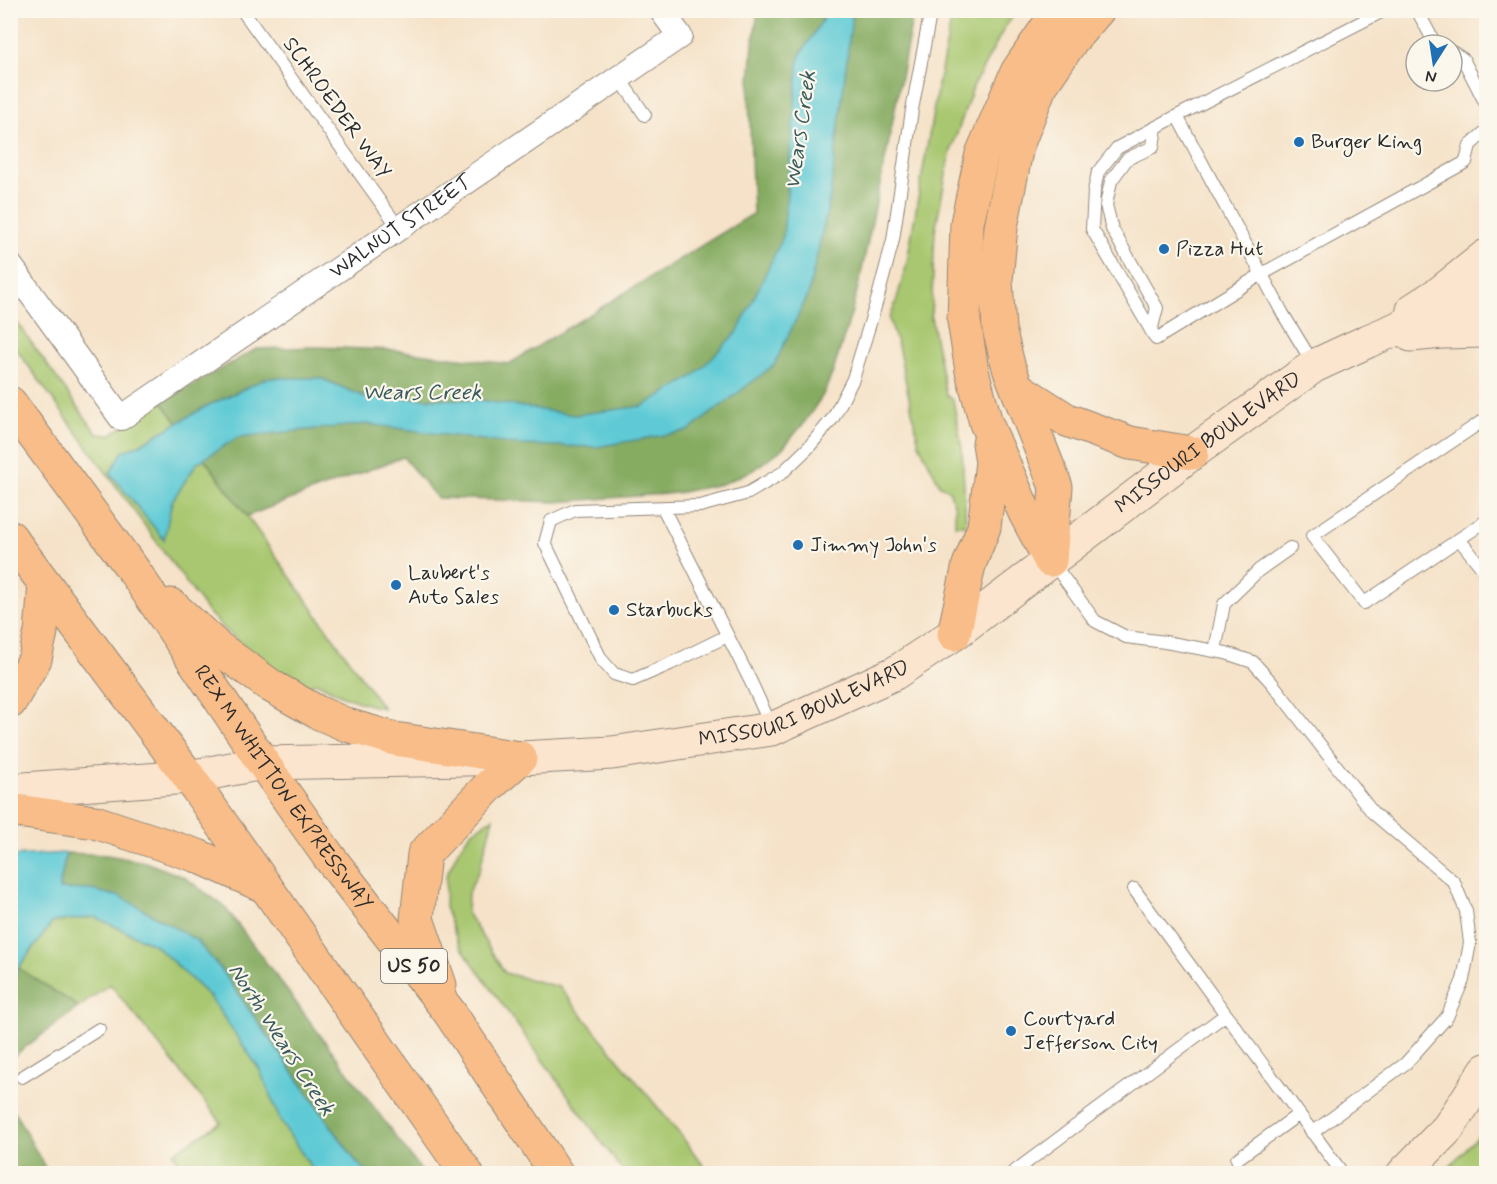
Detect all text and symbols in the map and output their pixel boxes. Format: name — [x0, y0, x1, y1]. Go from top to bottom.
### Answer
street label: SCHROEDER WAY — [276, 32, 398, 185]
north arrow — [1404, 33, 1464, 93]
text: N — [1424, 65, 1439, 88]
water label: Wears Creek — [779, 69, 823, 191]
place label: Burger King — [1311, 128, 1422, 157]
marker: Burger King — [1292, 135, 1306, 149]
street label: WALNUT STREET — [324, 168, 478, 285]
place label: Pizza Hut — [1176, 235, 1263, 263]
marker: Pizza Hut — [1157, 242, 1171, 256]
street label: MISSOURI BOULEVARD — [1110, 365, 1307, 520]
water label: Wears Creek — [362, 379, 482, 407]
place label: Jimmy John's — [810, 531, 937, 559]
marker: Jimmy John's — [791, 538, 805, 552]
place label: Laubert's Auto Sales — [408, 559, 499, 611]
marker: Laubert's Auto Sales — [389, 578, 403, 592]
place label: Starbucks — [626, 596, 713, 624]
marker: Starbucks — [607, 603, 621, 617]
street label: MISSOURI BOULEVARD — [697, 653, 916, 754]
street label: REX M WHITTON EXPRESSWAY — [187, 660, 380, 916]
road number: US 50 — [381, 949, 447, 983]
water label: North Wears Creek — [221, 958, 341, 1122]
place label: Courtyard Jefferson City — [1023, 1005, 1158, 1057]
marker: Courtyard Jefferson City — [1004, 1024, 1018, 1038]

